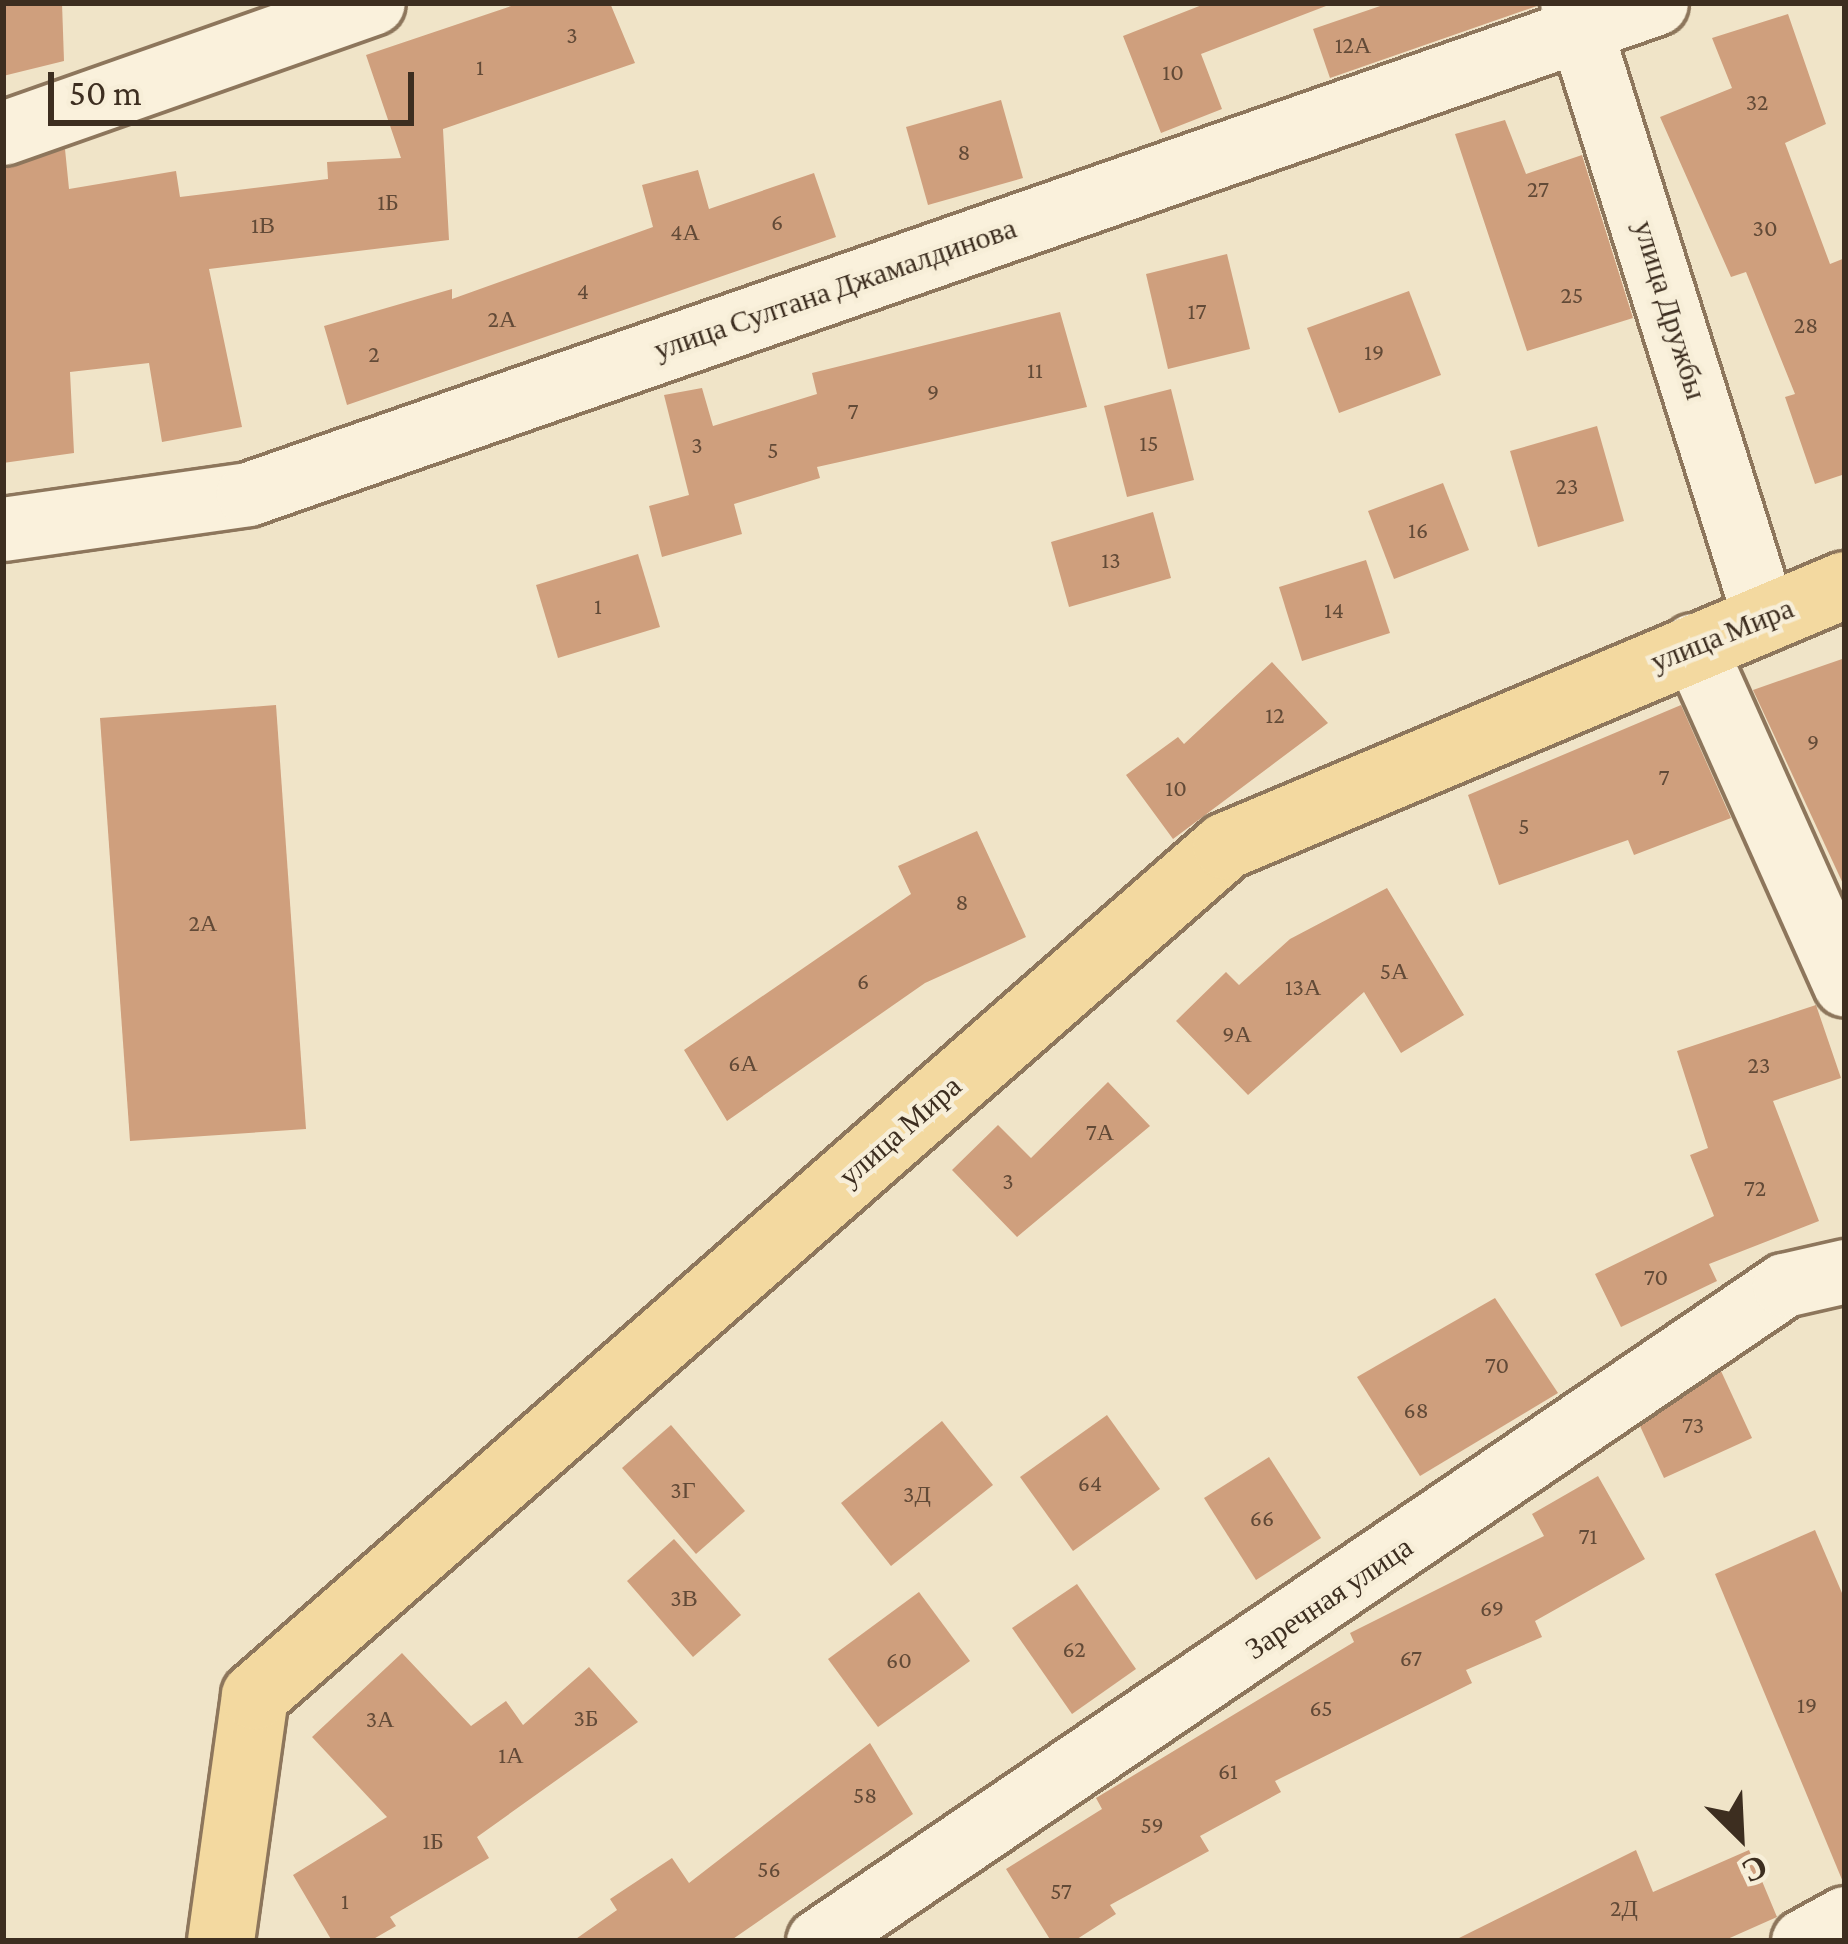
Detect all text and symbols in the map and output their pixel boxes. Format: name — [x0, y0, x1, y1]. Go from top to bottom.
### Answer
house number: 3 — [566, 21, 578, 49]
house number: 12А — [1335, 31, 1371, 59]
scale bar — [54, 48, 420, 122]
house number: 1 — [476, 53, 484, 81]
house number: 10 — [1162, 58, 1184, 86]
text: 50 m — [69, 73, 142, 113]
house number: 32 — [1746, 88, 1768, 116]
house number: 8 — [958, 138, 970, 166]
house number: 27 — [1527, 175, 1549, 203]
house number: 1Б — [377, 188, 399, 216]
house number: 6 — [771, 208, 783, 236]
street label: улица Султана Джамалдинова — [649, 210, 1021, 368]
house number: 1В — [251, 211, 275, 239]
house number: 30 — [1753, 214, 1777, 242]
street label: улица Дружбы — [1626, 216, 1714, 404]
house number: 4А — [670, 218, 700, 246]
house number: 4 — [577, 277, 589, 305]
house number: 25 — [1561, 281, 1583, 309]
house number: 17 — [1187, 297, 1207, 325]
house number: 2А — [488, 305, 516, 333]
house number: 28 — [1794, 311, 1818, 339]
house number: 19 — [1364, 338, 1384, 366]
house number: 2 — [368, 340, 380, 368]
house number: 11 — [1027, 356, 1043, 384]
house number: 9 — [927, 378, 939, 406]
house number: 7 — [847, 397, 859, 425]
house number: 15 — [1139, 429, 1159, 457]
house number: 3 — [691, 431, 703, 459]
house number: 5 — [767, 436, 779, 464]
house number: 23 — [1556, 472, 1578, 500]
house number: 16 — [1408, 516, 1428, 544]
house number: 13 — [1101, 546, 1121, 574]
street label: улица Мира — [1645, 590, 1799, 680]
house number: 1 — [594, 592, 602, 620]
house number: 14 — [1324, 596, 1344, 624]
house number: 12 — [1265, 701, 1285, 729]
house number: 9 — [1807, 728, 1819, 756]
house number: 7 — [1658, 763, 1670, 791]
house number: 10 — [1165, 774, 1187, 802]
house number: 5 — [1518, 812, 1530, 840]
house number: 8 — [956, 888, 968, 916]
house number: 2А — [189, 909, 217, 937]
house number: 5А — [1380, 957, 1408, 985]
house number: 6 — [857, 967, 869, 995]
house number: 13А — [1285, 973, 1321, 1001]
house number: 9А — [1222, 1020, 1252, 1048]
house number: 6А — [728, 1049, 758, 1077]
house number: 23 — [1748, 1051, 1770, 1079]
street label: улица Мира — [831, 1068, 969, 1194]
house number: 7А — [1086, 1118, 1114, 1146]
house number: 3 — [1002, 1167, 1014, 1195]
house number: 72 — [1744, 1174, 1766, 1202]
house number: 70 — [1644, 1263, 1668, 1291]
house number: 70 — [1485, 1351, 1509, 1379]
house number: 68 — [1403, 1396, 1429, 1424]
house number: 73 — [1682, 1411, 1704, 1439]
house number: 64 — [1078, 1469, 1102, 1497]
house number: 3Г — [670, 1476, 696, 1504]
house number: 3Д — [903, 1480, 931, 1508]
house number: 66 — [1250, 1504, 1274, 1532]
house number: 71 — [1578, 1522, 1598, 1550]
street label: Заречная улица — [1239, 1529, 1419, 1667]
house number: 3В — [670, 1584, 698, 1612]
house number: 69 — [1480, 1594, 1504, 1622]
house number: 62 — [1062, 1635, 1086, 1663]
house number: 67 — [1400, 1644, 1422, 1672]
house number: 60 — [886, 1646, 912, 1674]
house number: 19 — [1797, 1691, 1817, 1719]
house number: 65 — [1309, 1694, 1333, 1722]
house number: 3Б — [573, 1704, 599, 1732]
house number: 3А — [366, 1705, 394, 1733]
house number: 1А — [498, 1741, 524, 1769]
house number: 61 — [1218, 1757, 1238, 1785]
north arrow — [1680, 1776, 1800, 1896]
house number: 58 — [853, 1781, 877, 1809]
house number: 59 — [1140, 1811, 1164, 1839]
house number: 1Б — [422, 1827, 444, 1855]
text: С — [1736, 1848, 1773, 1891]
house number: 56 — [757, 1855, 781, 1883]
house number: 57 — [1050, 1877, 1072, 1905]
house number: 1 — [341, 1887, 349, 1915]
house number: 2Д — [1610, 1894, 1638, 1922]

